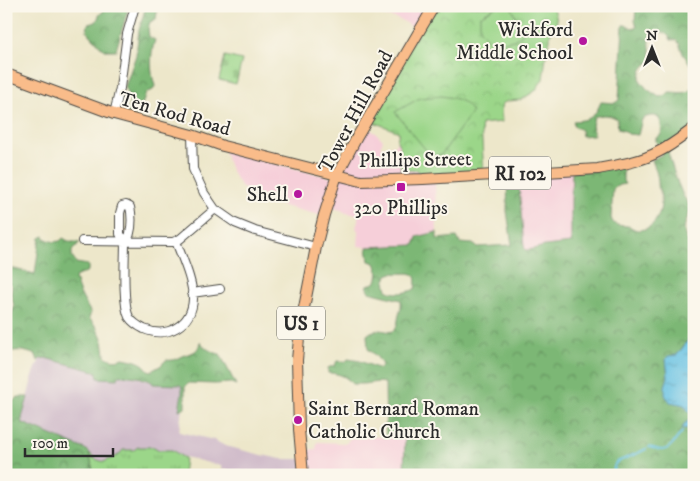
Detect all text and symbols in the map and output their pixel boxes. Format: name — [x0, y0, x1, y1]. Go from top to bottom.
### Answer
place label: Wickford Middle School — [456, 18, 573, 66]
north arrow — [628, 22, 678, 72]
text: N — [646, 27, 658, 45]
marker: Wickford Middle School — [577, 35, 589, 47]
street label: Tower Hill Road — [314, 46, 399, 177]
street label: Ten Rod Road — [116, 87, 233, 142]
street label: Phillips Street — [358, 147, 472, 174]
road number: RI 102 — [489, 156, 551, 190]
marker: 320 Phillips — [395, 181, 407, 193]
place label: Shell — [247, 183, 288, 208]
marker: Shell — [292, 188, 304, 200]
place label: 320 Phillips — [354, 196, 448, 221]
road number: US 1 — [277, 306, 325, 339]
place label: Saint Bernard Roman Catholic Church — [308, 397, 480, 445]
marker: Saint Bernard Roman Catholic Church — [292, 414, 304, 426]
scale bar — [25, 426, 112, 458]
text: 100 m — [32, 434, 68, 453]

